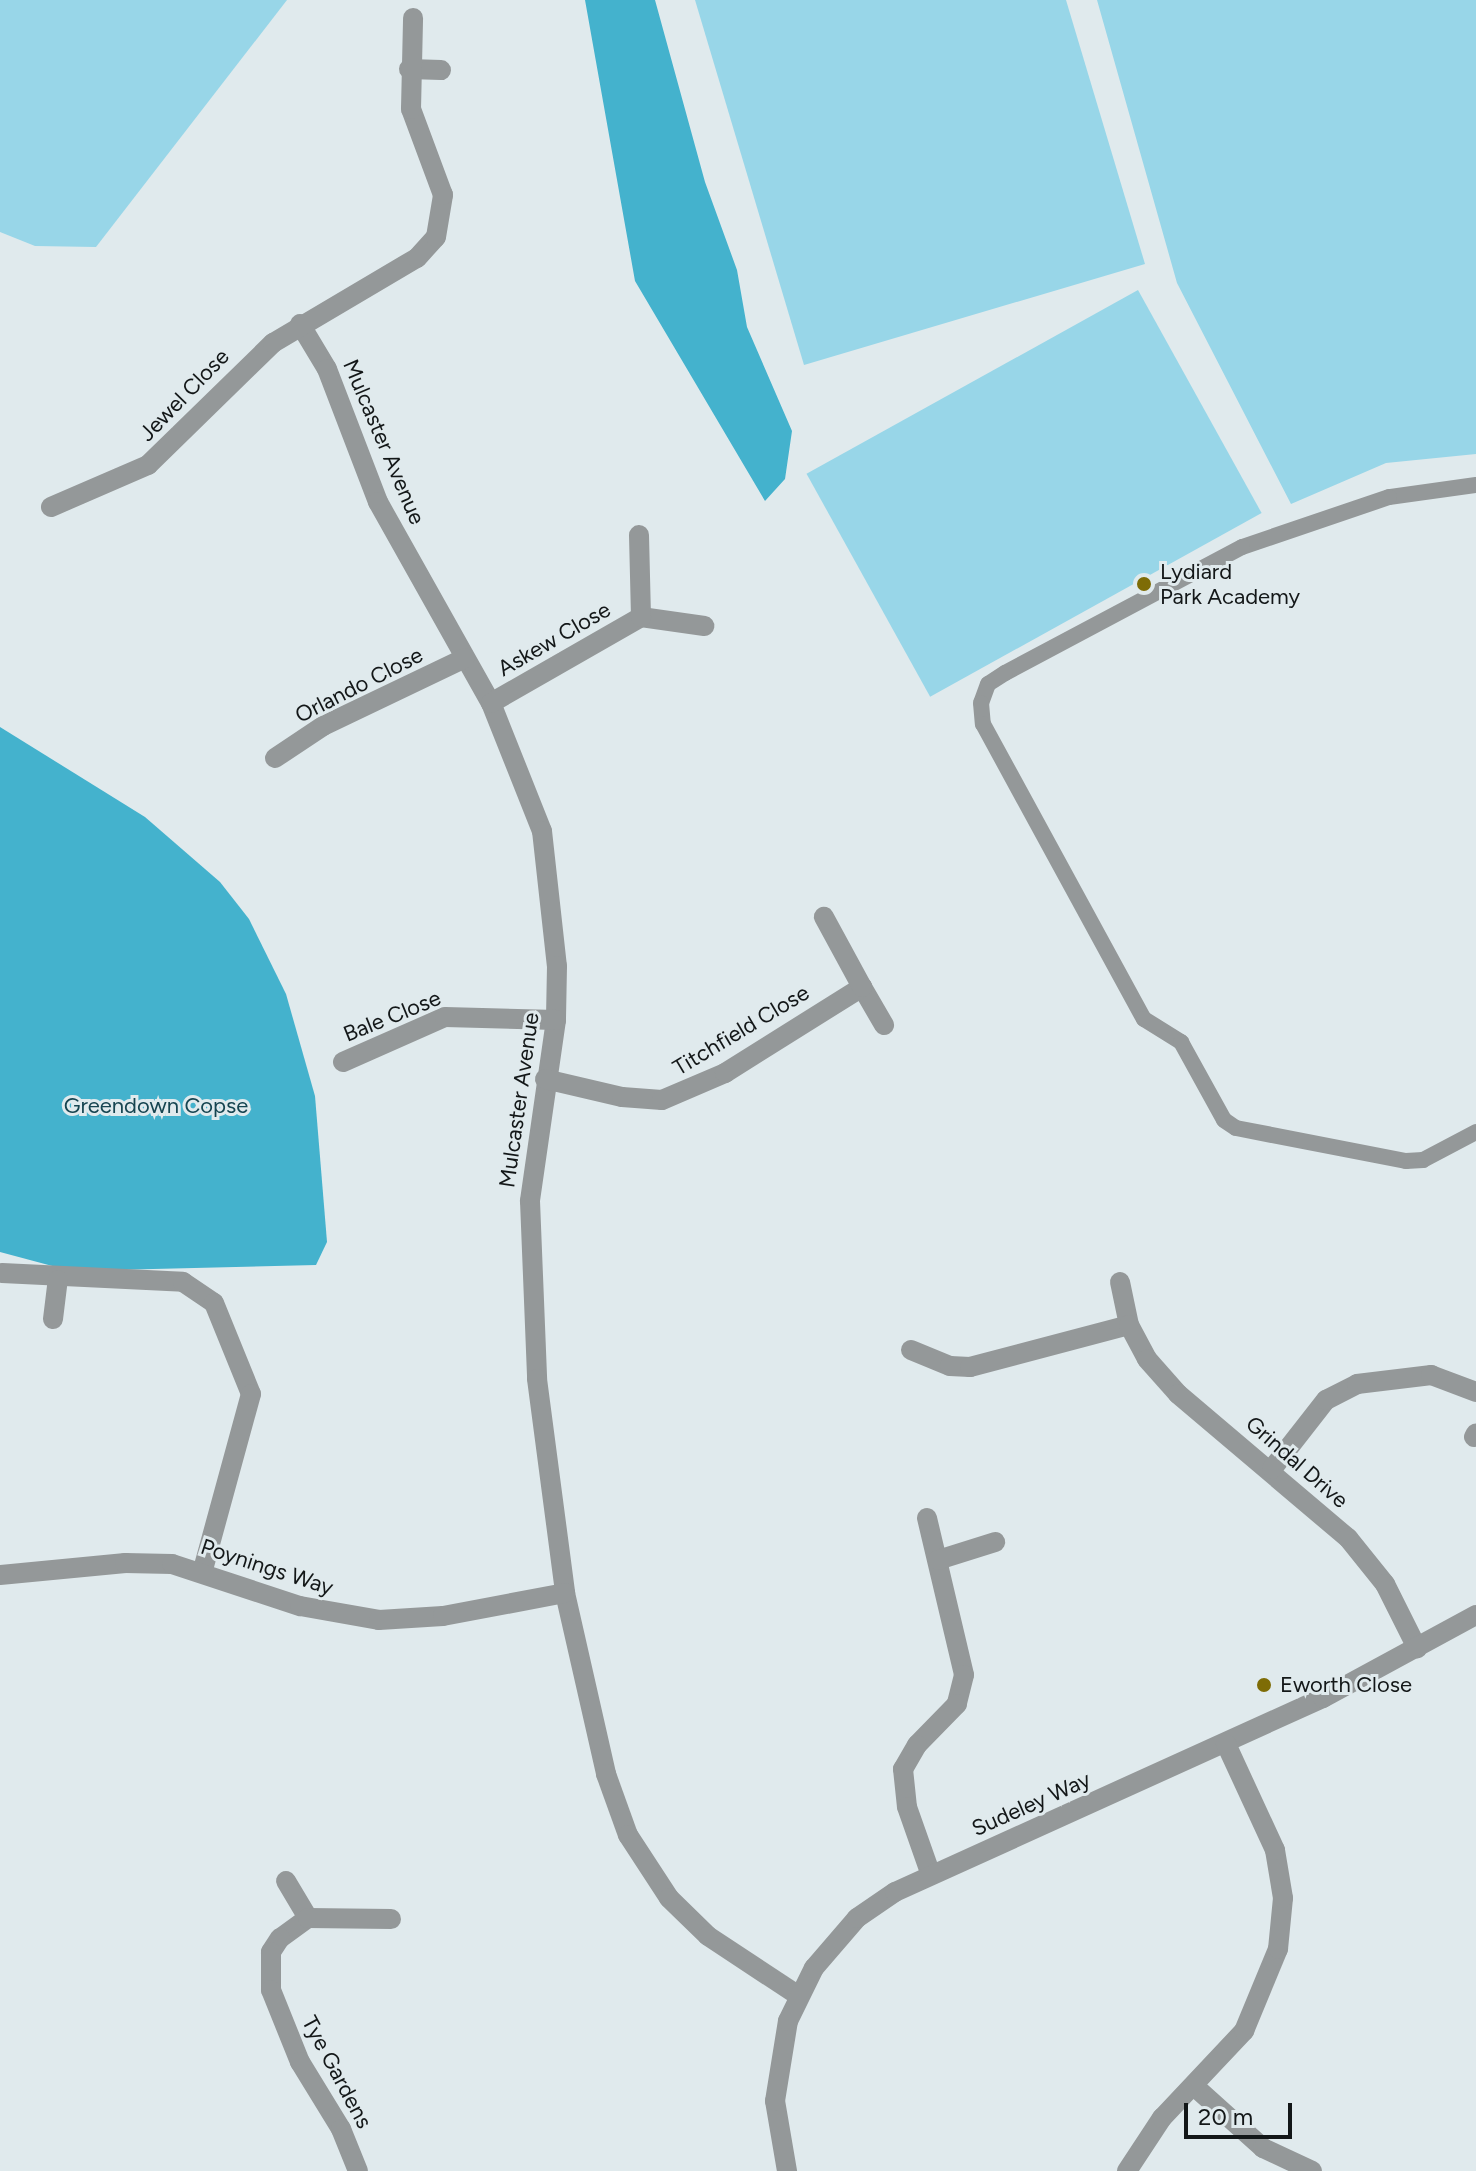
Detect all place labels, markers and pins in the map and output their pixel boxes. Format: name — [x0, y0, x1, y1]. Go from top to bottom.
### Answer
place label: Lydiard Park Academy — [1160, 558, 1300, 610]
marker: Lydiard Park Academy — [1135, 575, 1153, 593]
place label: Eworth Close — [1280, 1672, 1412, 1698]
marker: Eworth Close — [1255, 1676, 1273, 1694]

